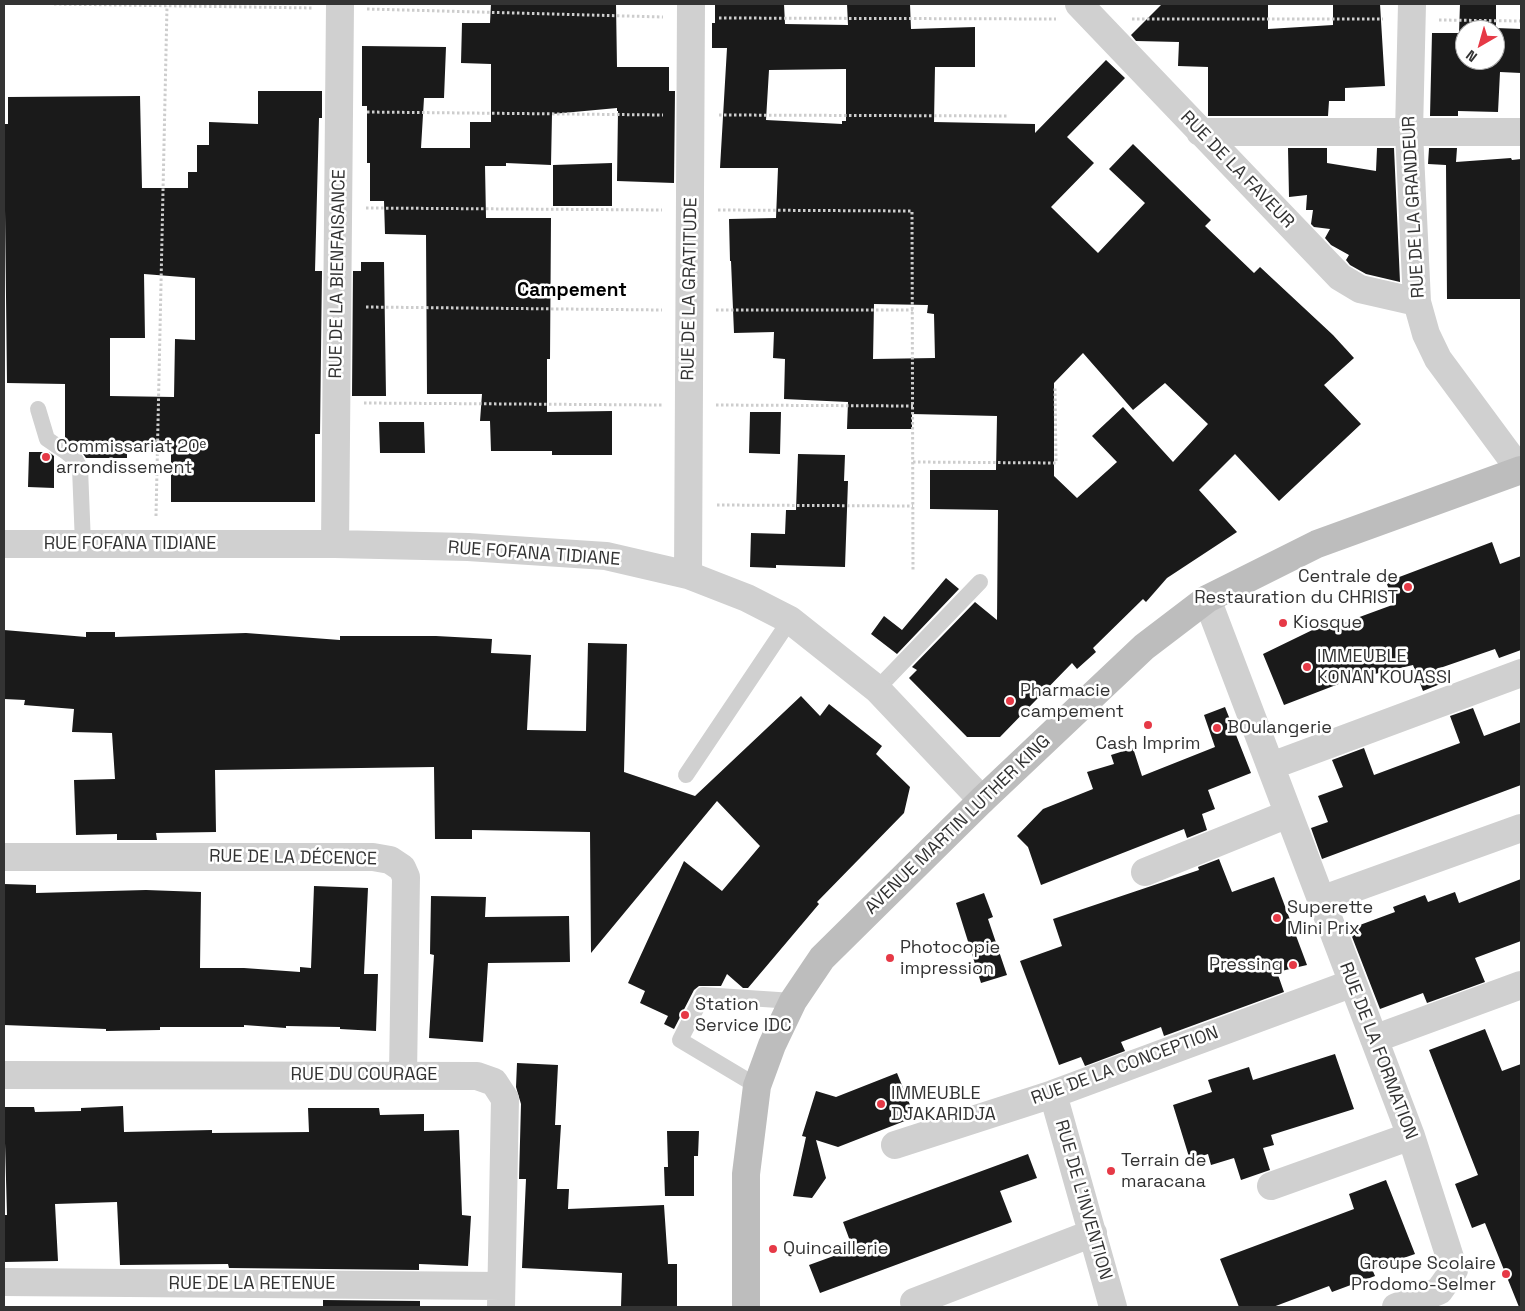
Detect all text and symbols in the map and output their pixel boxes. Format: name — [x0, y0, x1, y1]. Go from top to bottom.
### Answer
north arrow — [1455, 20, 1505, 70]
text: N — [1462, 46, 1481, 66]
street label: RUE DE LA FAVEUR — [1176, 107, 1298, 233]
street label: RUE DE LA GRANDEUR — [1398, 115, 1430, 299]
street label: RUE DE LA BIENFAISANCE — [325, 169, 351, 379]
street label: RUE DE LA GRATITUDE — [678, 197, 702, 381]
district label: Campement — [517, 280, 627, 302]
place label: Commissariat 20ᵉ arrondissement — [56, 436, 206, 478]
marker: Commissariat 20ᵉ arrondissement — [40, 451, 52, 463]
street label: RUE FOFANA TIDIANE — [44, 533, 216, 555]
street label: RUE FOFANA TIDIANE — [447, 537, 621, 571]
place label: Centrale de Restauration du CHRIST — [1194, 566, 1398, 608]
marker: Centrale de Restauration du CHRIST — [1402, 581, 1414, 593]
place label: Kiosque — [1293, 612, 1362, 634]
marker: Kiosque — [1277, 617, 1289, 629]
place label: IMMEUBLE KONAN KOUASSI — [1317, 646, 1451, 689]
marker: IMMEUBLE KONAN KOUASSI — [1301, 661, 1313, 673]
place label: Pharmacie campement — [1020, 680, 1124, 722]
marker: Pharmacie campement — [1004, 695, 1016, 707]
place label: BOulangerie — [1227, 717, 1332, 739]
marker: Cash Imprim — [1142, 719, 1154, 731]
marker: BOulangerie — [1211, 722, 1223, 734]
street label: AVENUE MARTIN LUTHER KING — [861, 731, 1055, 919]
place label: Cash Imprim — [1095, 733, 1201, 755]
street label: RUE DE LA DÉCENCE — [209, 846, 377, 870]
place label: Superette Mini Prix — [1287, 897, 1373, 940]
marker: Superette Mini Prix — [1271, 912, 1283, 924]
place label: Photocopie impression — [900, 937, 1000, 980]
marker: Photocopie impression — [884, 952, 896, 964]
place label: Pressing — [1209, 954, 1283, 976]
marker: Pressing — [1287, 959, 1299, 971]
street label: RUE DE LA FORMATION — [1334, 959, 1422, 1143]
place label: Station Service IDC — [695, 994, 792, 1036]
marker: Station Service IDC — [679, 1009, 691, 1021]
street label: RUE DE LA CONCEPTION — [1028, 1022, 1222, 1110]
street label: RUE DU COURAGE — [291, 1064, 437, 1086]
place label: IMMEUBLE DJAKARIDJA — [891, 1083, 996, 1126]
marker: IMMEUBLE DJAKARIDJA — [875, 1098, 887, 1110]
street label: RUE DE L'INVENTION — [1050, 1117, 1116, 1283]
place label: Terrain de maracana — [1121, 1150, 1206, 1192]
marker: Terrain de maracana — [1105, 1165, 1117, 1177]
place label: Quincaillerie — [783, 1238, 888, 1260]
marker: Quincaillerie — [767, 1243, 779, 1255]
place label: Groupe Scolaire Prodomo-Selmer — [1351, 1253, 1496, 1296]
marker: Groupe Scolaire Prodomo-Selmer — [1500, 1268, 1512, 1280]
street label: RUE DE LA RETENUE — [169, 1273, 335, 1295]

